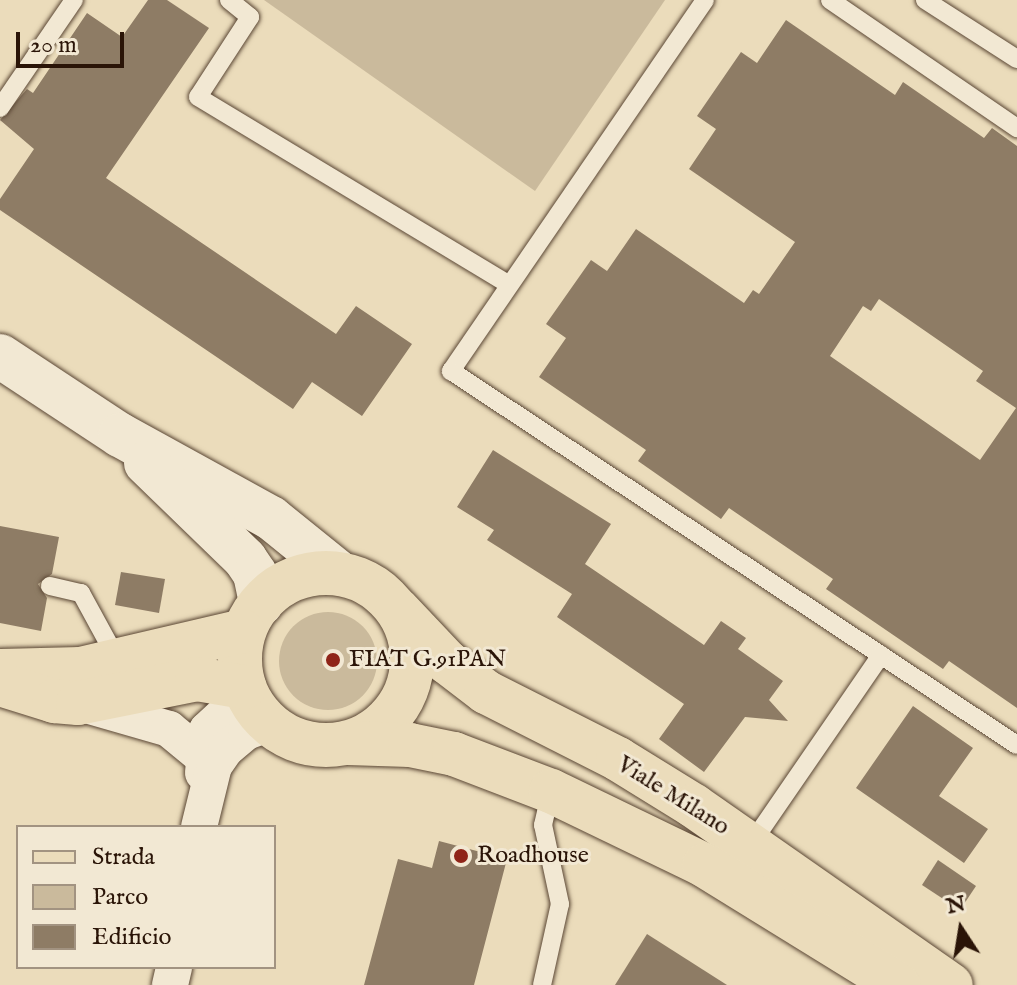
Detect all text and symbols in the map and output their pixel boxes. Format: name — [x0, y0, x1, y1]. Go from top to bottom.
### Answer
scale bar — [20, 16, 128, 66]
text: 20 m — [30, 30, 77, 61]
place label: FIAT G.91PAN — [349, 646, 506, 674]
marker: FIAT G.91PAN — [324, 651, 342, 669]
street label: Viale Milano — [612, 750, 734, 842]
legend — [16, 825, 276, 969]
text: Strada — [92, 842, 155, 873]
place label: Roadhouse — [477, 842, 589, 870]
marker: Roadhouse — [452, 847, 470, 865]
text: Parco — [92, 882, 148, 913]
north arrow — [921, 889, 1001, 969]
text: N — [944, 890, 968, 921]
text: Edificio — [92, 922, 171, 953]

